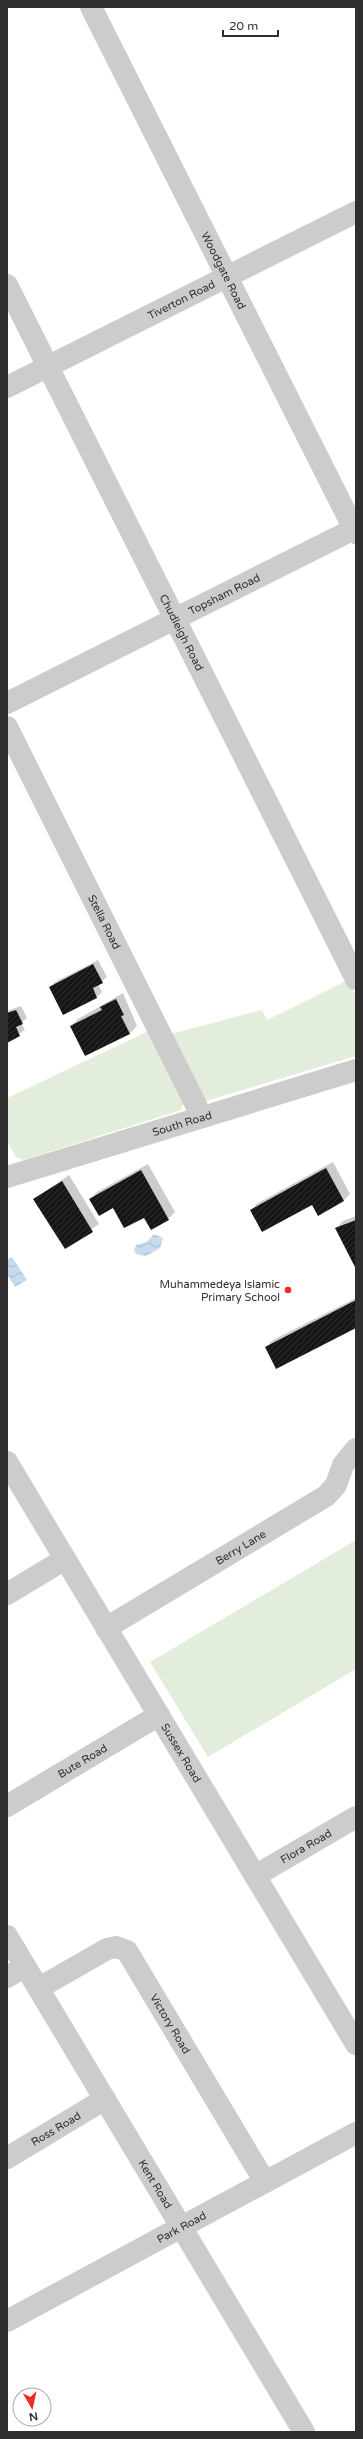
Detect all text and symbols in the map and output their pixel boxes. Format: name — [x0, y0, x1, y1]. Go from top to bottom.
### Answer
scale bar — [223, 12, 278, 38]
text: 20 m — [229, 19, 258, 33]
street label: Woodgate Road — [198, 230, 248, 312]
street label: Tiverton Road — [146, 278, 217, 322]
street label: Topsham Road — [186, 571, 262, 618]
street label: Chudleigh Road — [157, 592, 206, 673]
street label: Stella Road — [85, 893, 123, 952]
street label: South Road — [151, 1109, 214, 1139]
place label: Muhammedeya Islamic Primary School — [160, 1278, 280, 1304]
marker: Muhammedeya Islamic Primary School — [283, 1285, 293, 1295]
street label: Berry Lane — [213, 1528, 268, 1568]
street label: Sussex Road — [158, 1721, 204, 1785]
street label: Bute Road — [56, 1741, 110, 1781]
street label: Flora Road — [278, 1827, 334, 1867]
street label: Victory Road — [147, 1992, 193, 2056]
street label: Ross Road — [29, 2109, 83, 2149]
street label: Kent Road — [135, 2157, 175, 2211]
street label: Park Road — [155, 2209, 208, 2246]
north arrow — [12, 2387, 52, 2427]
text: N — [28, 2409, 39, 2423]

